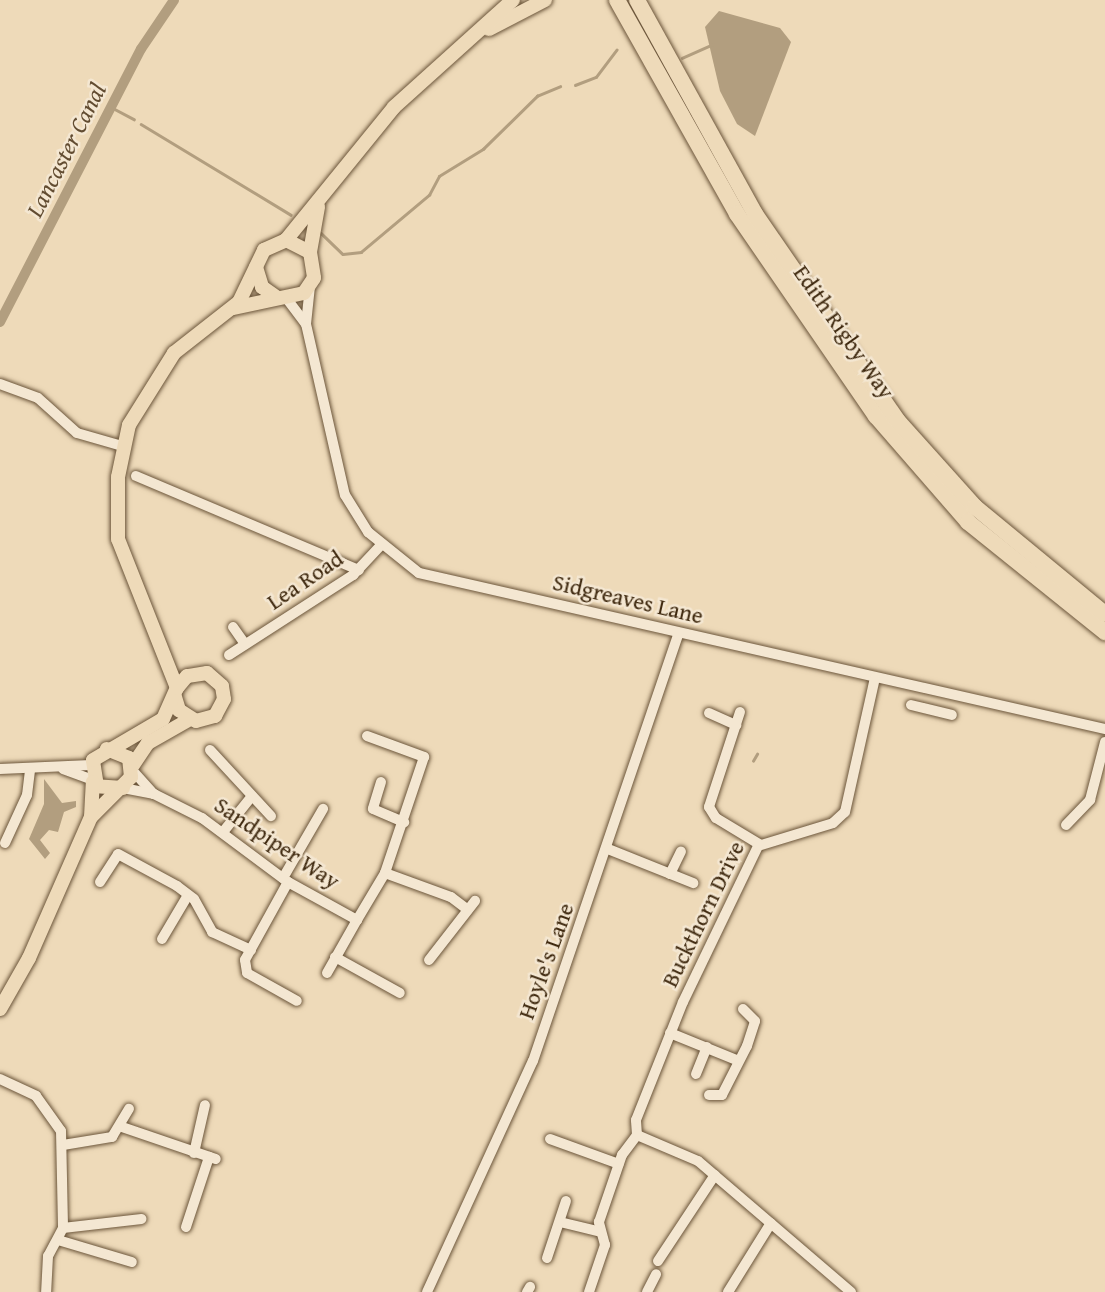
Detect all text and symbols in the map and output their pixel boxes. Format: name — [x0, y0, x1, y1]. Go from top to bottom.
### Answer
water label: Lancaster Canal — [20, 78, 112, 222]
street label: Edith Rigby Way — [788, 260, 900, 404]
street label: Lea Road — [262, 544, 348, 616]
street label: Sidgreaves Lane — [550, 568, 706, 630]
street label: Sandpiper Way — [209, 791, 345, 895]
street label: Buckthorn Drive — [656, 837, 750, 991]
street label: Hoyle's Lane — [512, 899, 580, 1023]

